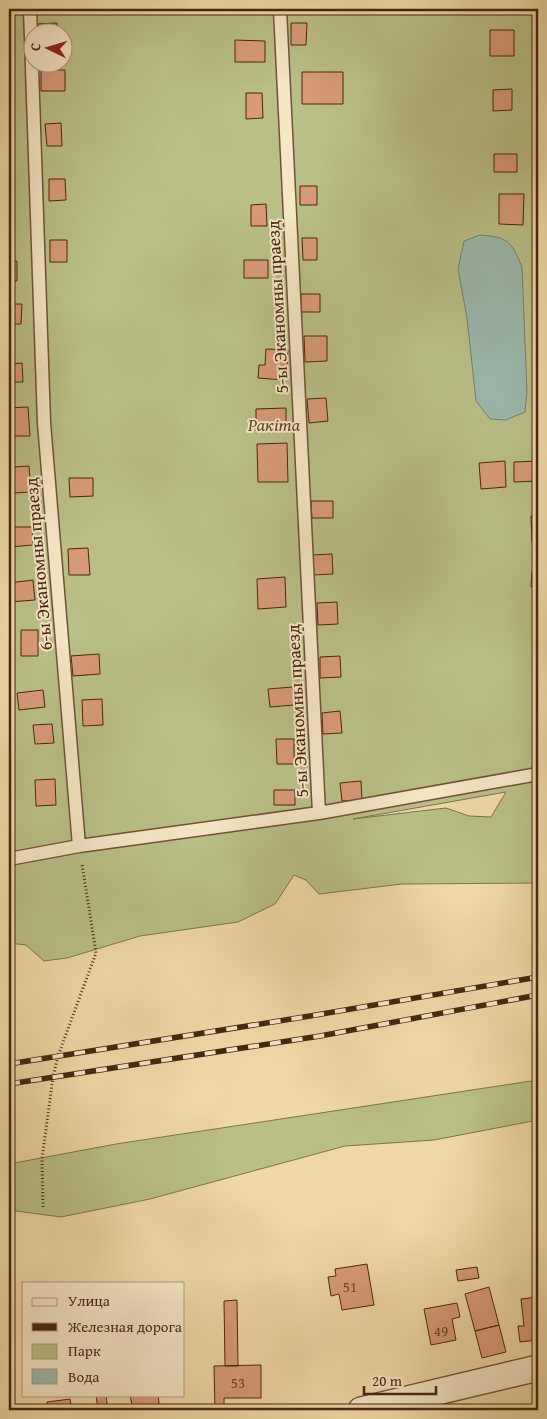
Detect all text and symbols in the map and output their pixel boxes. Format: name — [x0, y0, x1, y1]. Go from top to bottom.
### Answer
north arrow — [22, 22, 72, 72]
text: С — [25, 42, 45, 52]
street label: 5-ы Эканомны праезд — [259, 219, 295, 394]
park label: Ракіта — [247, 411, 301, 438]
street label: 6-ы Эканомны праезд — [17, 476, 59, 652]
street label: 5-ы Эканомны праезд — [279, 623, 315, 798]
house number: 51 — [343, 1276, 357, 1297]
legend — [22, 1282, 185, 1396]
text: Улица — [68, 1290, 111, 1311]
text: Железная дорога — [67, 1316, 183, 1337]
house number: 49 — [434, 1320, 448, 1341]
text: Парк — [68, 1340, 101, 1361]
scale bar — [364, 1364, 437, 1396]
text: Вода — [68, 1366, 100, 1387]
text: 20 m — [372, 1370, 403, 1391]
house number: 53 — [231, 1372, 245, 1393]

